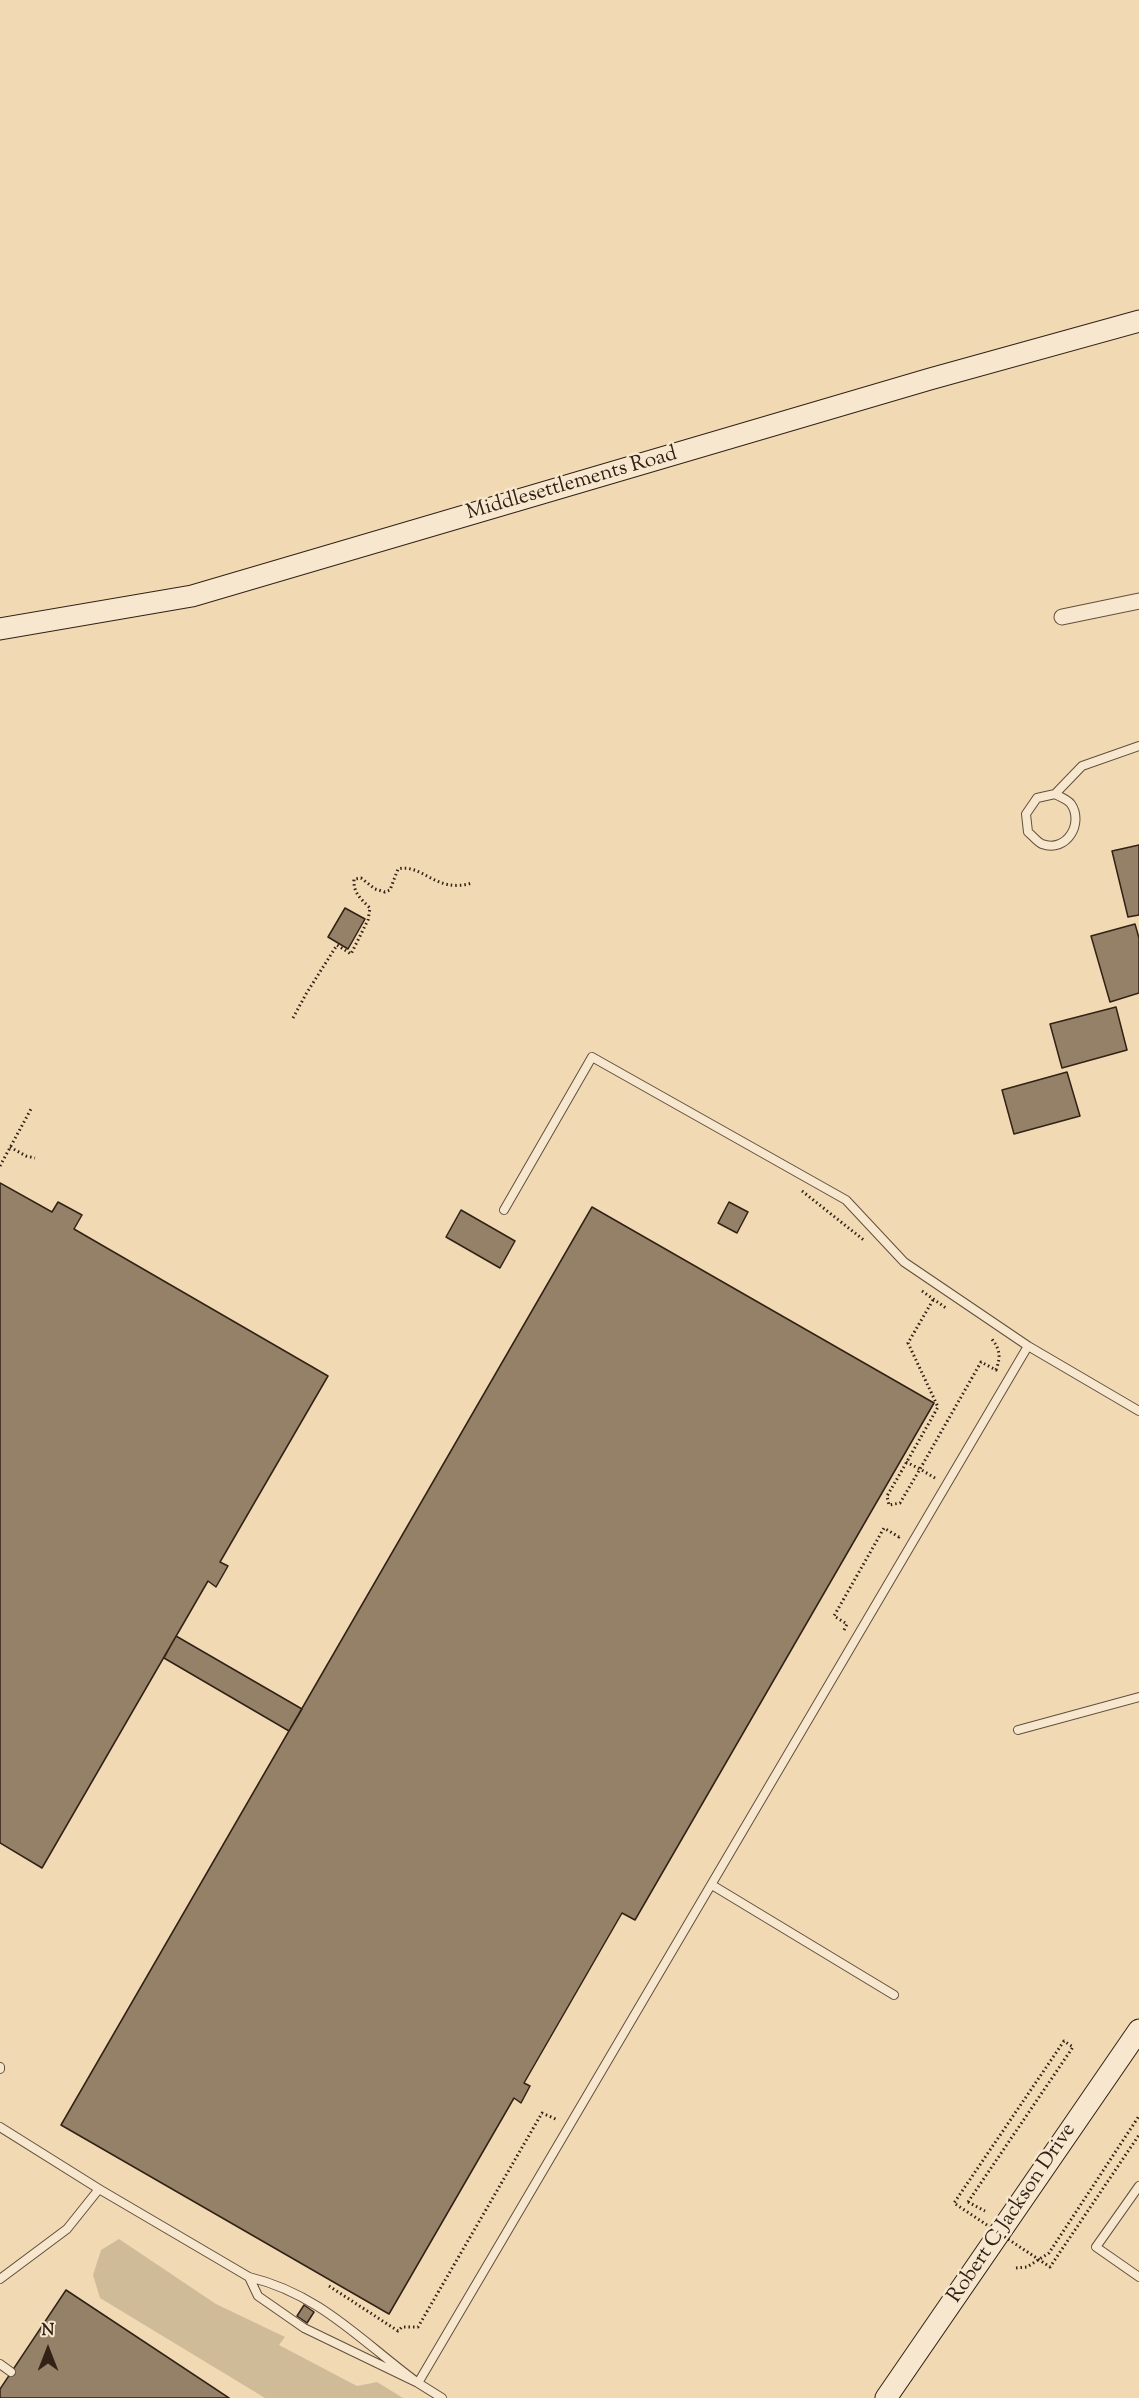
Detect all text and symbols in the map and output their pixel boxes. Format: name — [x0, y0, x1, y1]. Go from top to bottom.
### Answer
street label: Middlesettlements Road — [464, 443, 680, 527]
street label: Robert C Jackson Drive — [943, 2119, 1083, 2309]
north arrow — [18, 2320, 78, 2380]
text: N — [42, 2320, 54, 2343]

